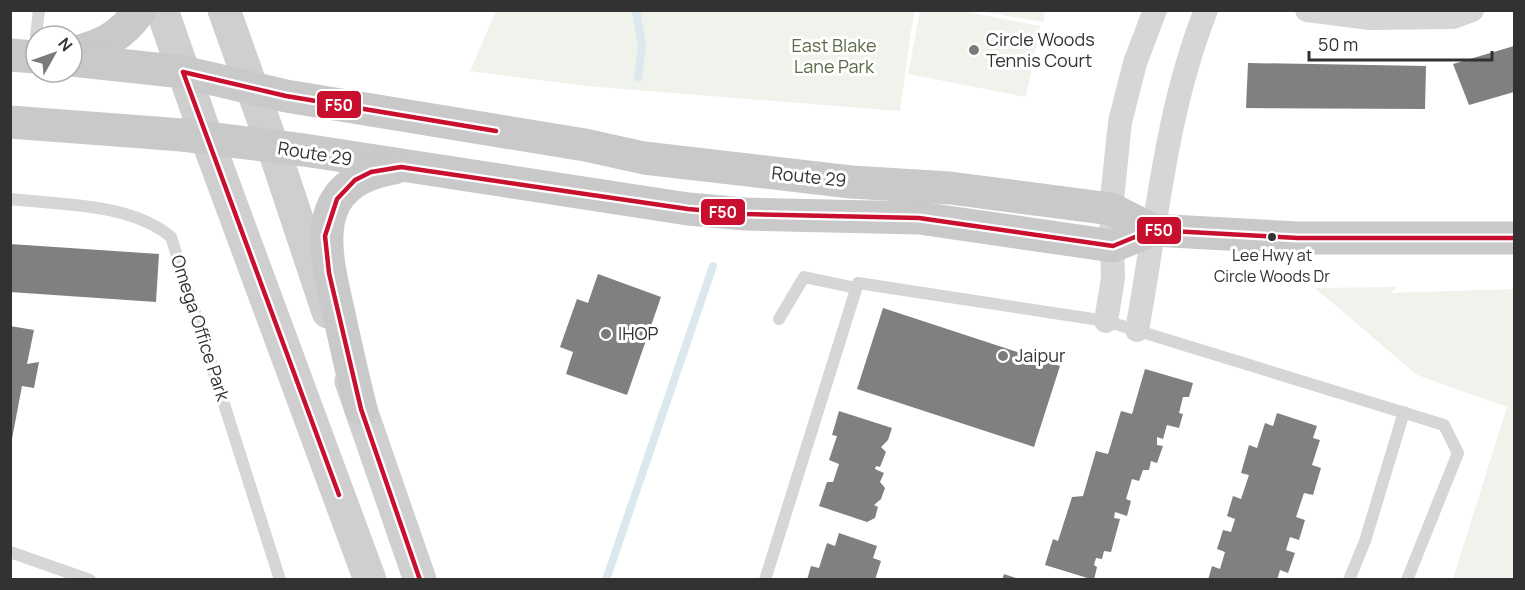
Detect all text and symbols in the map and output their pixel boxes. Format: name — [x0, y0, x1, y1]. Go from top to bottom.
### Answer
north arrow — [24, 24, 84, 84]
scale bar — [1309, 24, 1492, 62]
place label: Circle Woods Tennis Court — [986, 27, 1095, 72]
text: 50 m — [1318, 32, 1358, 56]
text: N — [53, 33, 78, 56]
park label: East Blake Lane Park — [791, 33, 877, 78]
marker: Circle Woods Tennis Court — [967, 43, 981, 57]
line badge: F50 — [316, 90, 362, 119]
text: F50 — [325, 94, 353, 116]
street label: Route 29 — [276, 135, 354, 171]
street label: Route 29 — [771, 160, 848, 192]
line badge: F50 — [700, 198, 746, 226]
text: F50 — [709, 201, 737, 223]
line badge: F50 — [1136, 216, 1182, 245]
text: F50 — [1145, 219, 1173, 241]
marker: Lee Hwy at Circle Woods Dr — [1266, 231, 1278, 243]
place label: Lee Hwy at Circle Woods Dr — [1214, 244, 1330, 287]
street label: Omega Office Park — [166, 252, 236, 405]
place label: IHOP — [618, 321, 659, 345]
marker: IHOP — [599, 327, 613, 341]
place label: Jaipur — [1015, 343, 1066, 367]
marker: Jaipur — [996, 349, 1010, 363]

